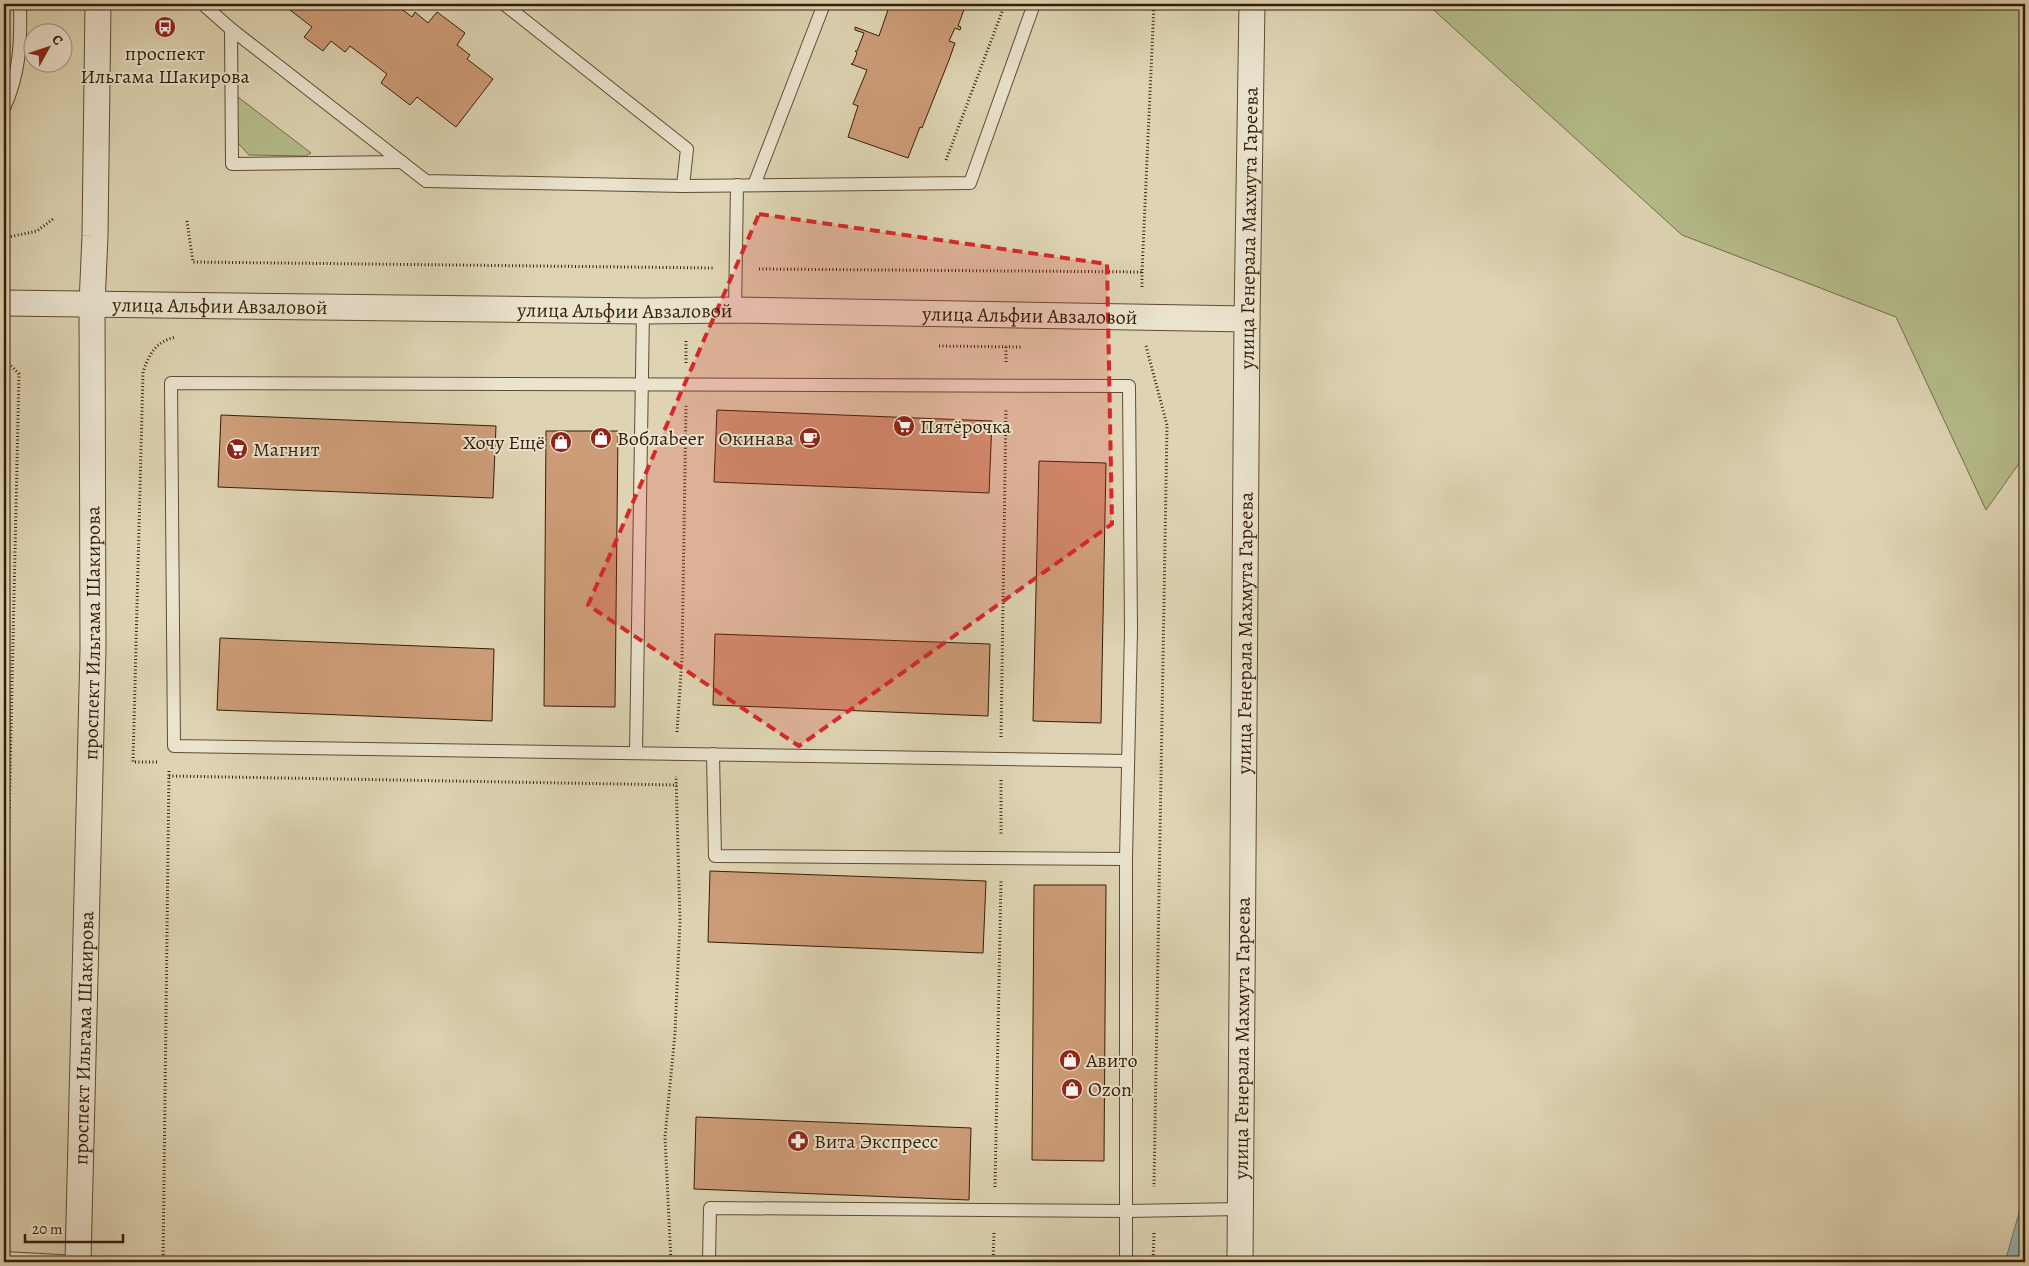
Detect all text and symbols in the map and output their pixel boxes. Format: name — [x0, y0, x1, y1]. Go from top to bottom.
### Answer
bus stop icon: проспект Ильгама Шакирова — [153, 15, 177, 39]
north arrow — [22, 22, 72, 72]
text: С — [48, 31, 68, 50]
place label: проспект Ильгама Шакирова — [80, 40, 251, 90]
street label: улица Генерала Махмута Гареева — [1233, 86, 1264, 370]
street label: улица Альфии Авзаловой — [111, 291, 328, 321]
street label: улица Альфии Авзаловой — [516, 296, 733, 325]
street label: улица Альфии Авзаловой — [921, 300, 1138, 331]
place label: Пятёрочка — [920, 413, 1012, 440]
supermarket icon: Пятёрочка — [892, 414, 916, 438]
place label: Воблаbeer — [617, 425, 705, 452]
place label: Окинава — [718, 425, 795, 452]
shop icon: Воблаbeer — [589, 426, 613, 450]
cafe icon: Окинава — [798, 426, 822, 450]
place label: Хочу Ещё — [463, 429, 545, 456]
shop icon: Хочу Ещё — [549, 430, 573, 454]
place label: Магнит — [253, 436, 320, 463]
supermarket icon: Магнит — [225, 437, 249, 461]
street label: улица Генерала Махмута Гареева — [1230, 491, 1259, 775]
street label: проспект Ильгама Шакирова — [77, 505, 107, 761]
street label: улица Генерала Махмута Гареева — [1227, 896, 1256, 1180]
street label: проспект Ильгама Шакирова — [67, 910, 100, 1165]
place label: Авито — [1085, 1047, 1138, 1074]
shop icon: Авито — [1058, 1048, 1082, 1072]
place label: Ozon — [1088, 1076, 1132, 1103]
shop icon: Ozon — [1060, 1077, 1084, 1101]
place label: Вита Экспресс — [814, 1128, 939, 1155]
pharmacy icon: Вита Экспресс — [786, 1129, 810, 1153]
scale bar — [25, 1211, 122, 1243]
text: 20 m — [32, 1219, 63, 1239]

